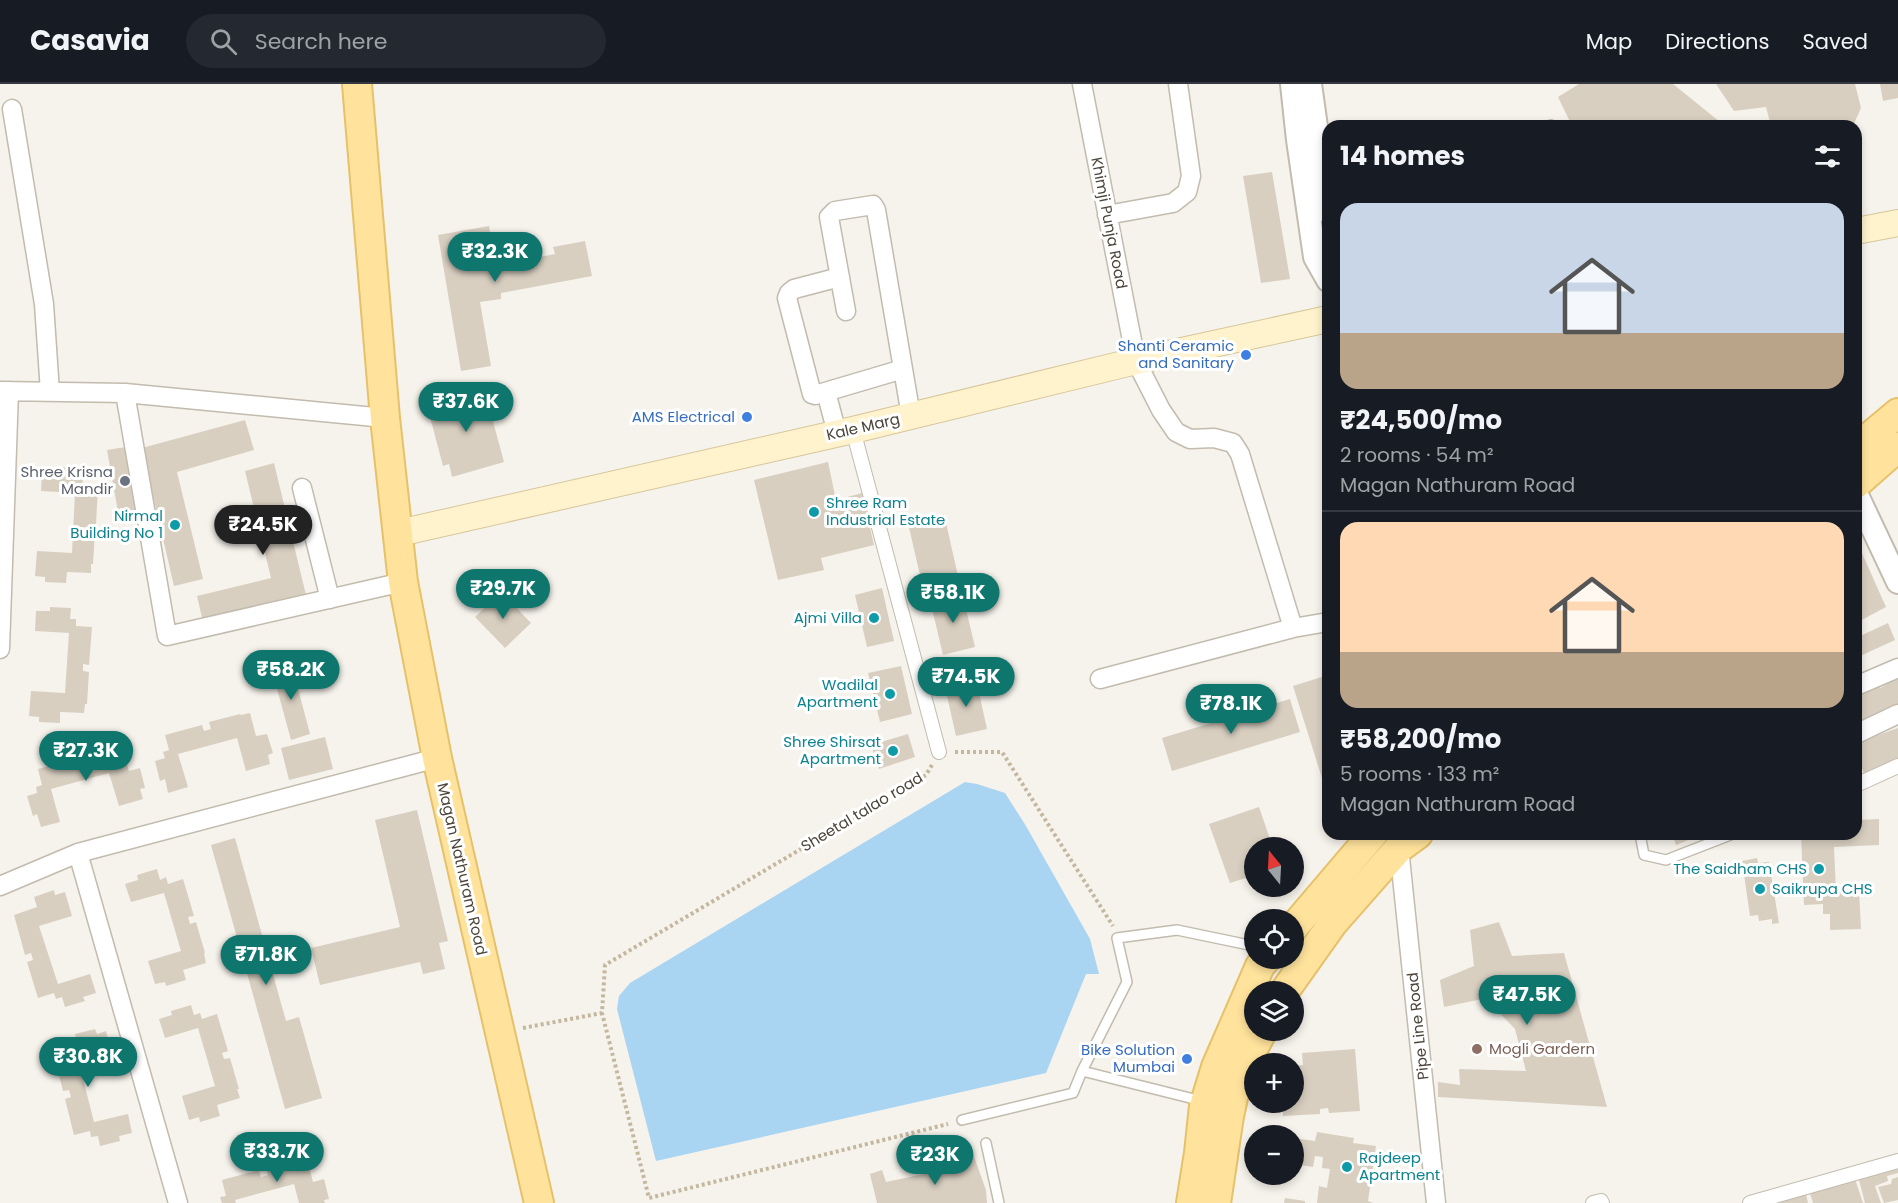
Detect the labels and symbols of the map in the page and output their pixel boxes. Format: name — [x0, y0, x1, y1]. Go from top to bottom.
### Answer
street label: Khimji Punja Road — [1086, 155, 1133, 291]
pin: ₹32.3K — [446, 232, 544, 283]
place label: Shanti Ceramic and Sanitary — [1118, 335, 1235, 373]
marker: Shanti Ceramic and Sanitary — [1239, 348, 1253, 362]
pin: ₹37.6K — [417, 382, 515, 433]
place label: AMS Electrical — [632, 406, 735, 427]
street label: Kale Marg — [824, 408, 902, 445]
marker: AMS Electrical — [740, 410, 754, 424]
place label: Shree Krisna Mandir — [21, 461, 113, 499]
marker: Shree Krisna Mandir — [118, 474, 132, 488]
place label: Shree Ram Industrial Estate — [826, 492, 945, 530]
place label: Nirmal Building No 1 — [70, 505, 163, 543]
pin: ₹24.5K — [214, 505, 312, 556]
marker: Shree Ram Industrial Estate — [807, 505, 821, 519]
marker: Nirmal Building No 1 — [168, 518, 182, 532]
pin: ₹29.7K — [454, 569, 552, 620]
pin: ₹58.1K — [904, 573, 1002, 624]
place label: Ajmi Villa — [794, 607, 862, 628]
marker: Ajmi Villa — [867, 611, 881, 625]
pin: ₹58.2K — [242, 650, 340, 701]
pin: ₹74.5K — [917, 657, 1015, 708]
place label: Wadilal Apartment — [797, 674, 878, 712]
pin: ₹78.1K — [1182, 684, 1280, 735]
marker: Wadilal Apartment — [883, 687, 897, 701]
pin: ₹27.3K — [37, 731, 135, 782]
place label: Shree Shirsat Apartment — [783, 731, 881, 769]
marker: Shree Shirsat Apartment — [886, 744, 900, 758]
street label: Sheetal talao road — [797, 767, 927, 856]
street label: Magan Nathuram Road — [432, 781, 493, 957]
north arrow — [1244, 837, 1304, 897]
place label: The Saidham CHS — [1673, 858, 1807, 879]
marker: The Saidham CHS — [1812, 862, 1826, 876]
place label: Saikrupa CHS — [1772, 878, 1873, 899]
marker: Saikrupa CHS — [1753, 882, 1767, 896]
pin: ₹71.8K — [217, 935, 315, 986]
street label: Pipe Line Road — [1401, 971, 1434, 1081]
pin: ₹47.5K — [1478, 975, 1576, 1026]
pin: ₹30.8K — [39, 1037, 137, 1088]
place label: Mogli Gardern — [1489, 1038, 1595, 1059]
place label: Bike Solution Mumbai — [1081, 1039, 1175, 1077]
marker: Mogli Gardern — [1470, 1042, 1484, 1056]
marker: Bike Solution Mumbai — [1180, 1052, 1194, 1066]
pin: ₹33.7K — [228, 1132, 326, 1183]
pin: ₹23K — [899, 1135, 971, 1186]
place label: Rajdeep Apartment — [1359, 1147, 1440, 1185]
marker: Rajdeep Apartment — [1340, 1160, 1354, 1174]

